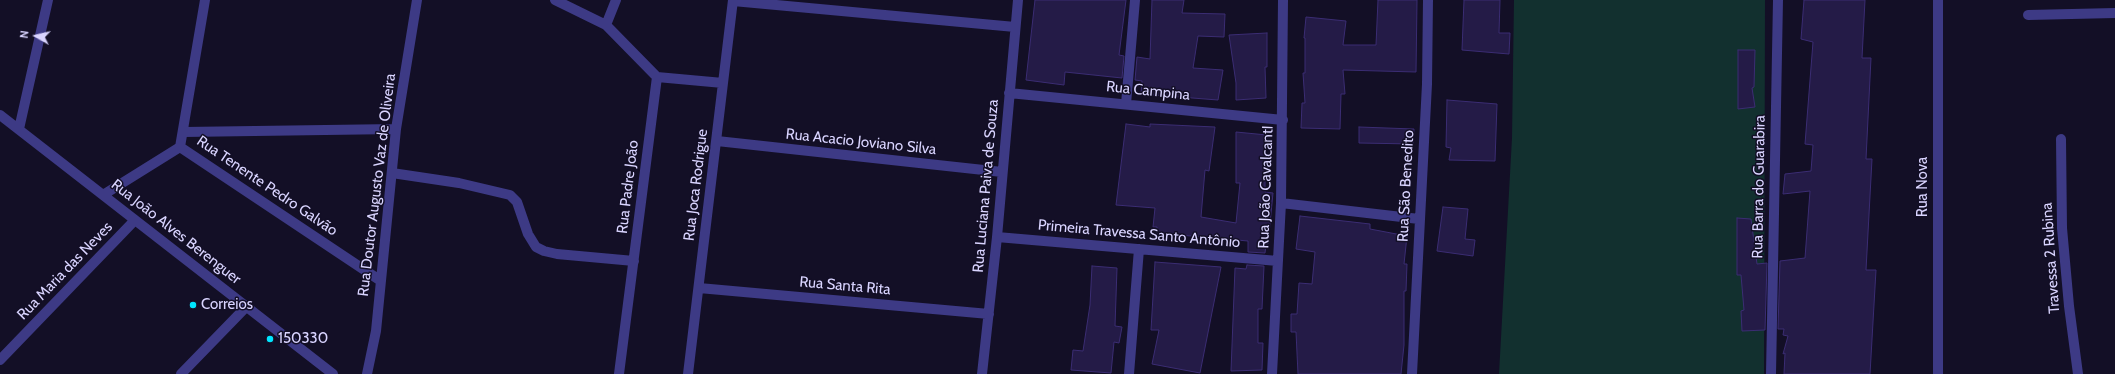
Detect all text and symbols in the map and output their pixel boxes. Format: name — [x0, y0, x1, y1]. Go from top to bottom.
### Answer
north arrow — [16, 16, 56, 56]
text: N — [17, 30, 32, 39]
street label: Rua Doutor Augusto Vaz de Oliveira — [354, 73, 400, 297]
street label: Rua Campina — [1105, 78, 1191, 104]
street label: Rua Luciana Paiva de Souza — [969, 99, 1003, 273]
street label: Rua Barra do Guarabira — [1749, 115, 1769, 259]
street label: Rua Acacio Joviano Silva — [785, 125, 937, 159]
street label: Rua João CavalcantI — [1255, 125, 1277, 249]
street label: Rua Joca Rodrigue — [680, 128, 712, 242]
street label: Rua São Benedito — [1394, 129, 1418, 243]
street label: Rua Tenente Pedro Galvão — [193, 132, 341, 240]
street label: Rua Padre João — [613, 139, 643, 235]
street label: Rua Nova — [1914, 157, 1932, 217]
street label: Rua João Alves Berenguer — [107, 176, 245, 288]
street label: Travessa 2 Rubina — [2038, 202, 2064, 314]
street label: Primeira Travessa Santo Antônio — [1037, 216, 1241, 252]
street label: Rua Maria das Neves — [14, 218, 116, 324]
street label: Rua Santa Rita — [799, 273, 891, 299]
place label: Correios — [201, 296, 253, 314]
marker: Correios — [188, 300, 198, 310]
place label: 150330 — [278, 330, 328, 348]
marker: 150330 — [265, 334, 275, 344]

